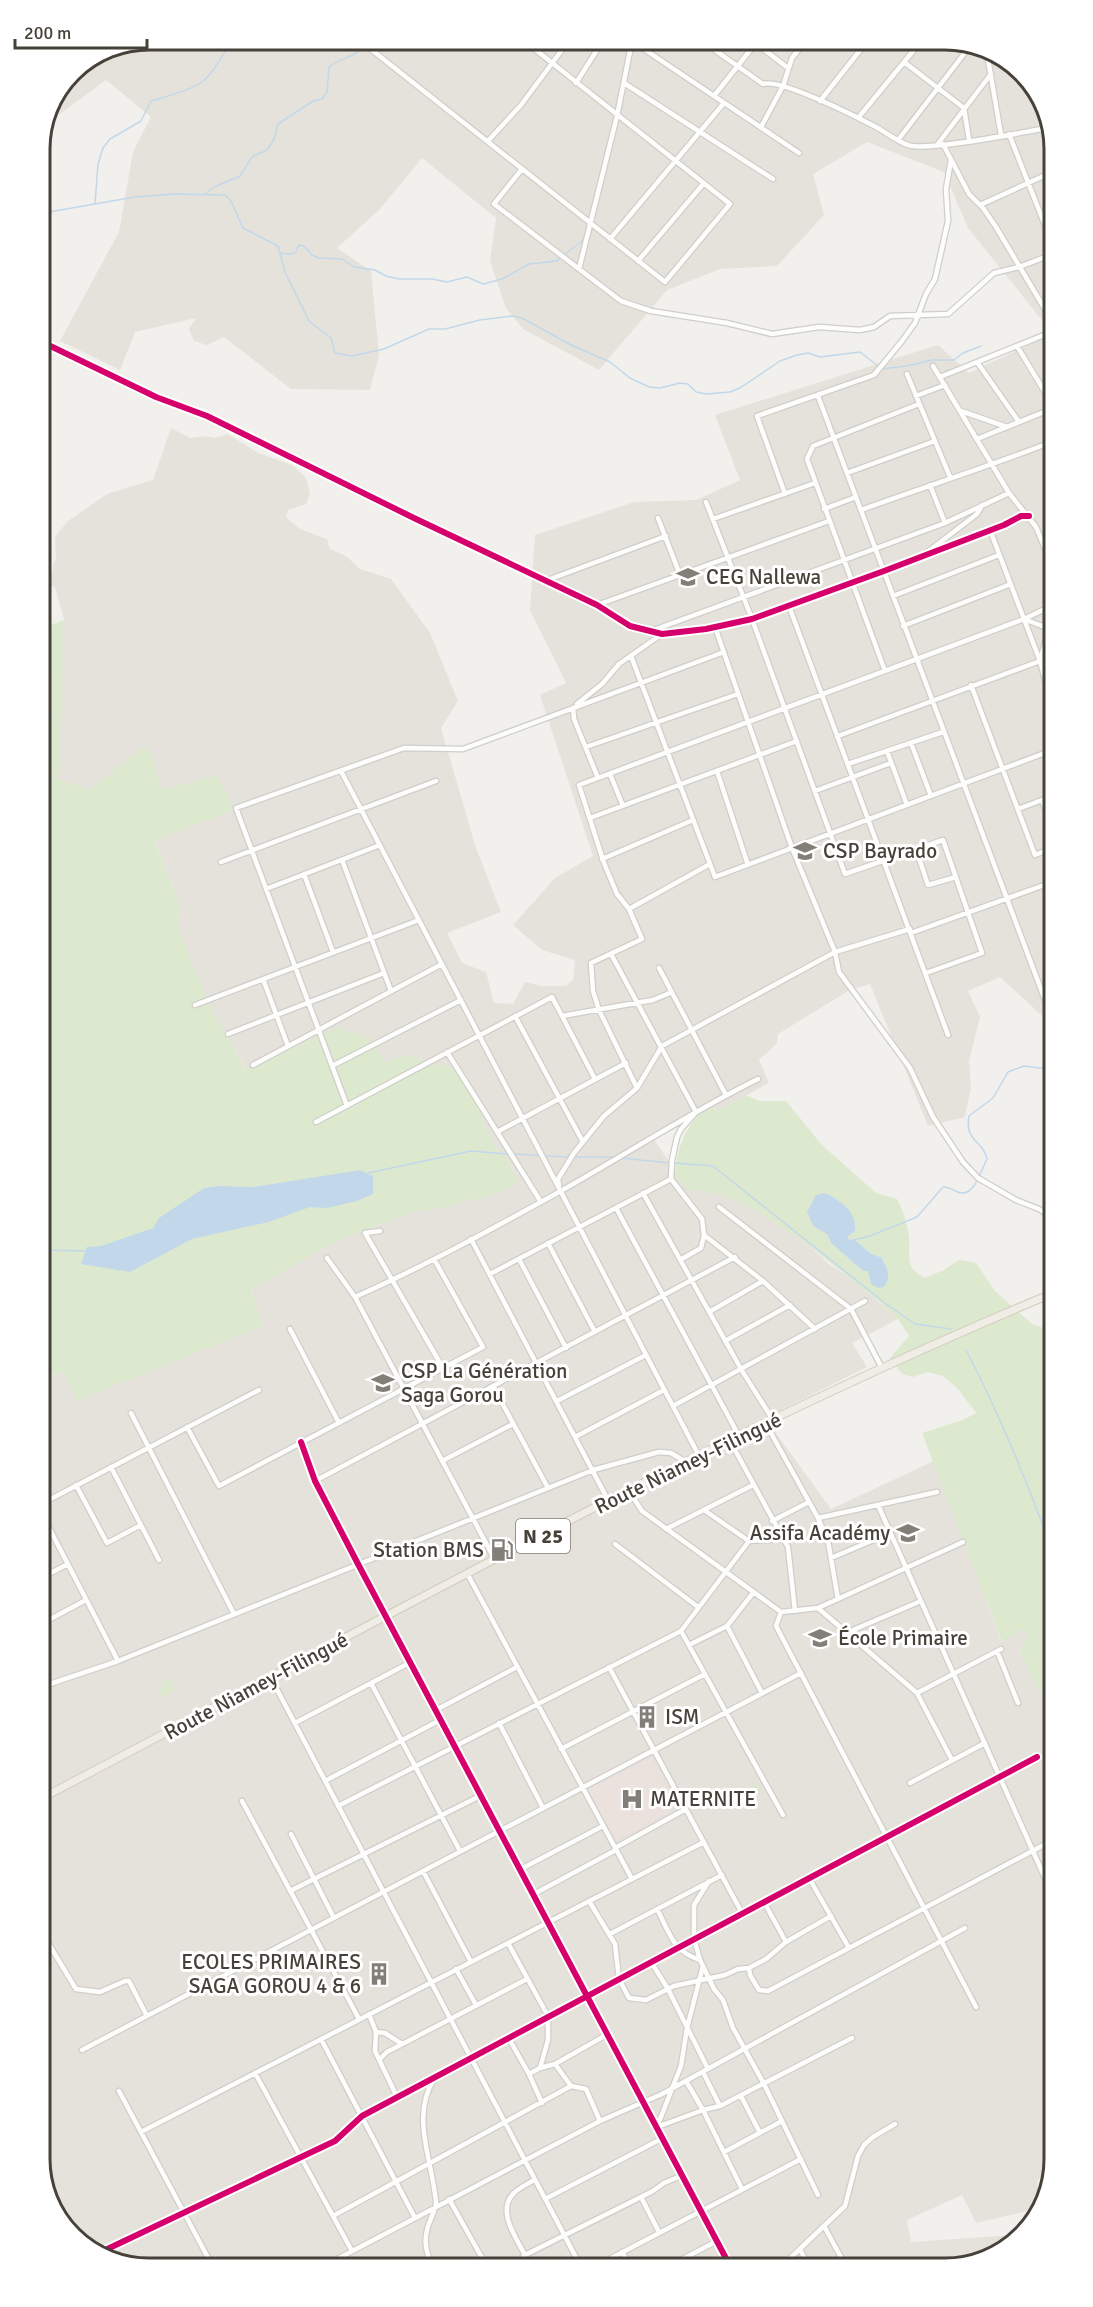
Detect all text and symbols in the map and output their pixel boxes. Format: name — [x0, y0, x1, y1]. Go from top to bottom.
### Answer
scale bar — [15, 12, 147, 50]
text: 200 m — [24, 22, 71, 44]
school or university icon: CEG Nallewa — [675, 564, 701, 590]
place label: CEG Nallewa — [706, 564, 821, 590]
school or university icon: CSP Bayrado — [792, 838, 818, 864]
place label: CSP Bayrado — [823, 838, 937, 864]
place label: CSP La Génération Saga Gorou — [401, 1358, 568, 1408]
school or university icon: CSP La Génération Saga Gorou — [370, 1370, 396, 1396]
street label: Route Niamey-Filingué — [590, 1406, 786, 1520]
road number: N 25 — [516, 1519, 570, 1553]
place label: Assifa Académy — [750, 1520, 890, 1546]
school or university icon: Assifa Académy — [895, 1520, 921, 1546]
place label: Station BMS — [373, 1537, 484, 1563]
fuel station icon: Station BMS — [489, 1537, 515, 1563]
school or university icon: École Primaire — [807, 1625, 833, 1651]
place label: École Primaire — [838, 1625, 968, 1651]
street label: Route Niamey-Filingué — [160, 1626, 352, 1746]
building icon: ISM — [634, 1704, 660, 1730]
place label: ISM — [665, 1704, 700, 1730]
hospital icon: MATERNITE — [619, 1786, 645, 1812]
place label: MATERNITE — [650, 1786, 756, 1812]
place label: ECOLES PRIMAIRES SAGA GOROU 4 & 6 — [181, 1949, 361, 1999]
building icon: ECOLES PRIMAIRES SAGA GOROU 4 & 6 — [366, 1961, 392, 1987]

